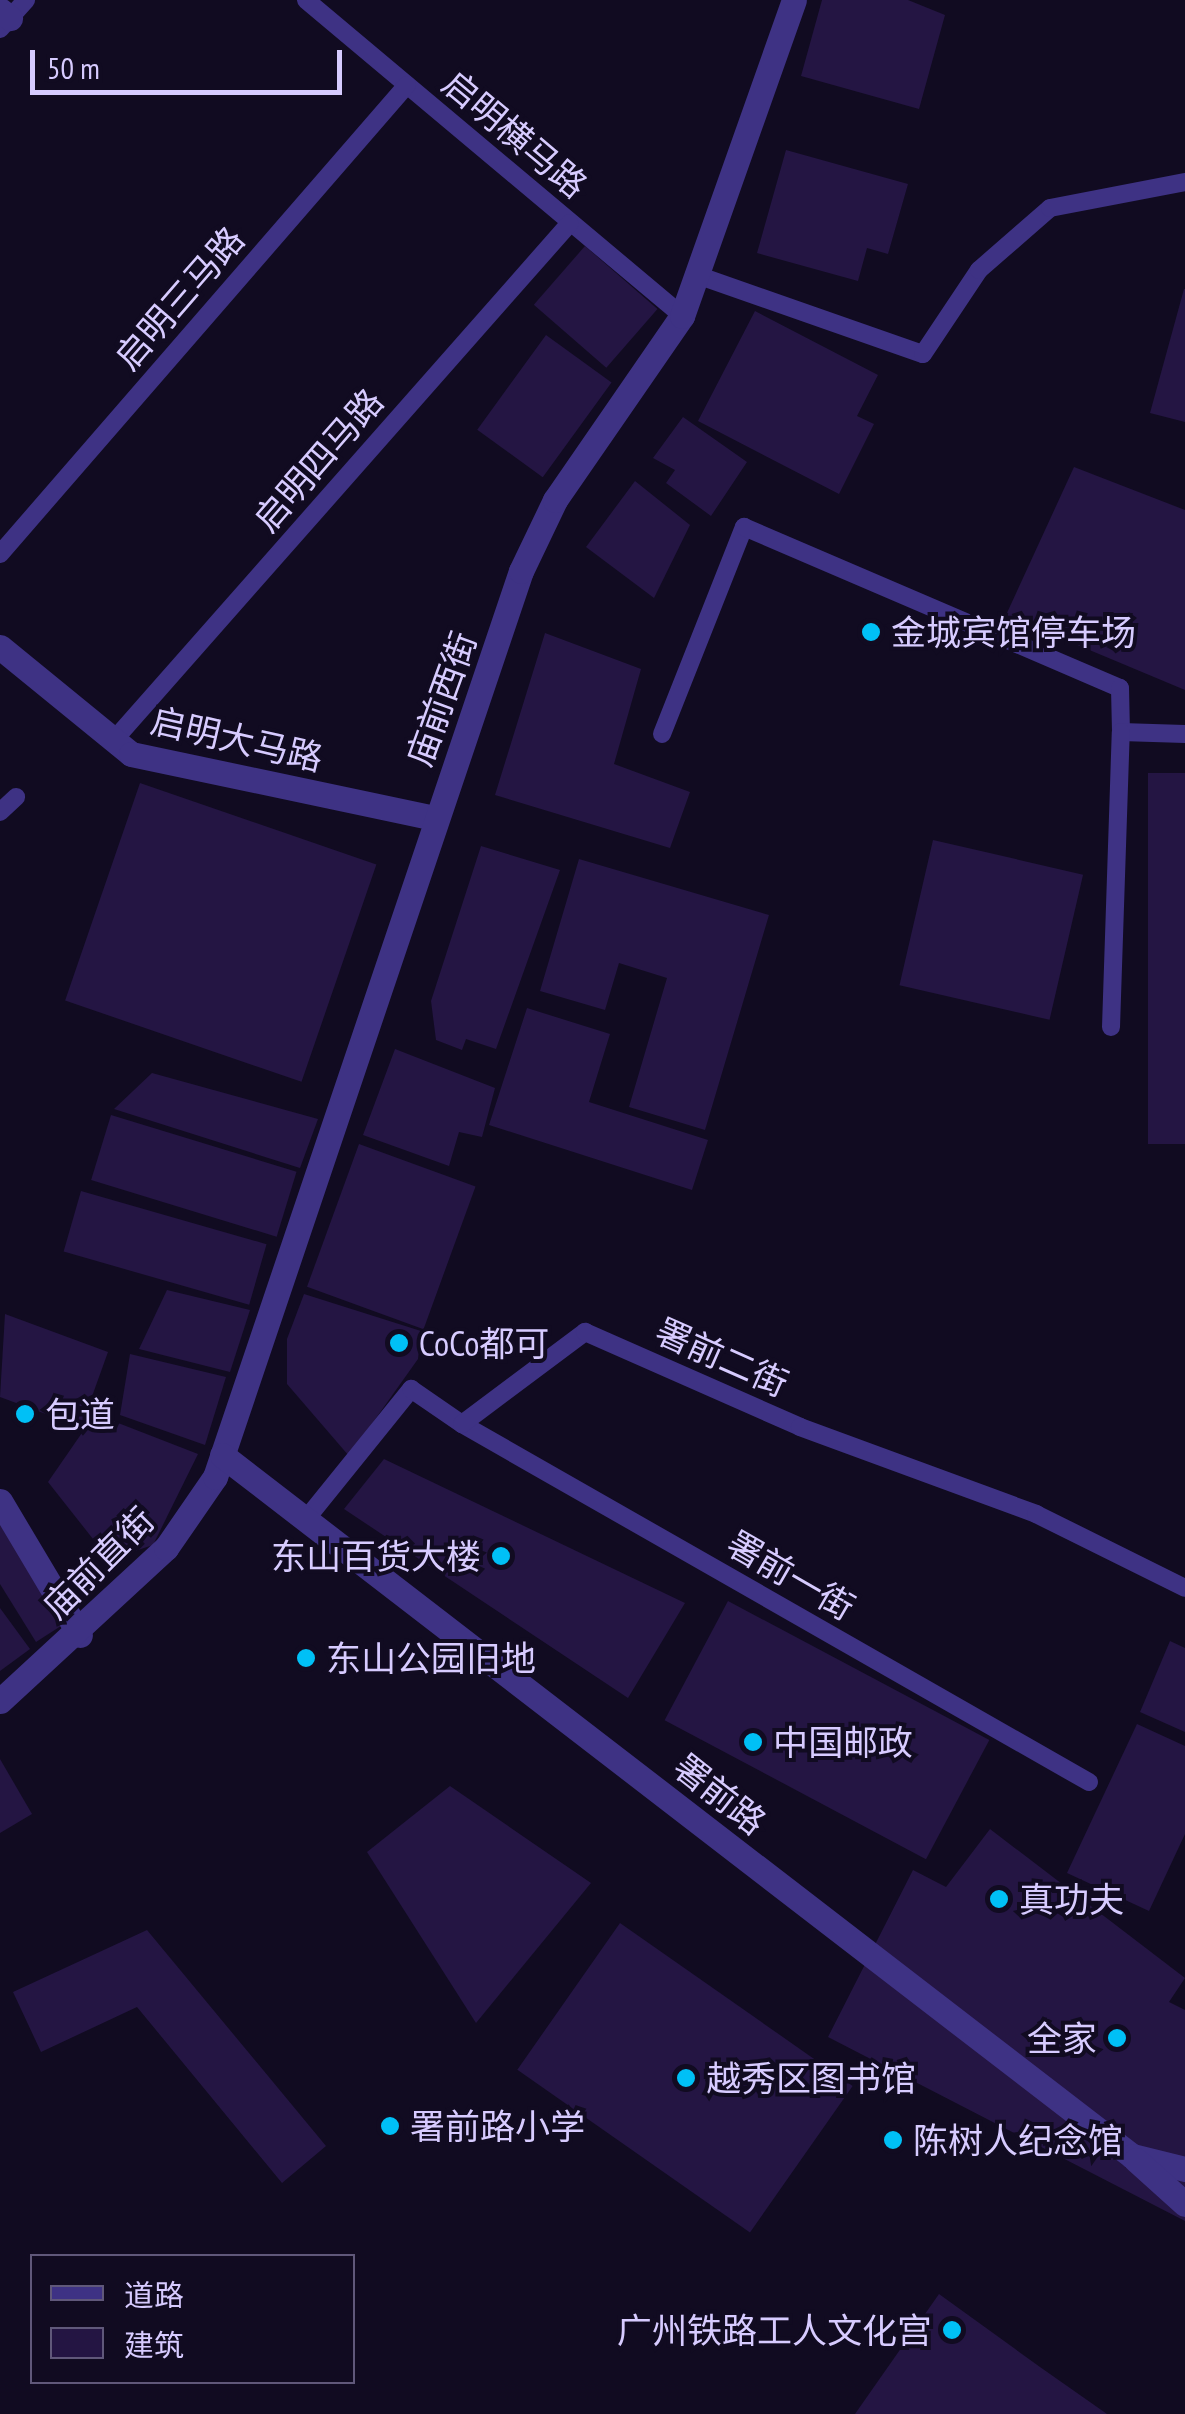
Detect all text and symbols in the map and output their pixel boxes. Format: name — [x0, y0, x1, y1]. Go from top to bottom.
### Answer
scale bar — [35, 30, 348, 92]
text: 50 m — [47, 48, 100, 87]
street label: 启明横马路 — [434, 62, 596, 206]
street label: 启明三马路 — [106, 218, 252, 378]
street label: 启明四马路 — [245, 380, 391, 540]
place label: 金城宾馆停车场 — [891, 611, 1136, 653]
marker: 金城宾馆停车场 — [860, 621, 882, 643]
street label: 庙前西街 — [397, 626, 485, 772]
street label: 启明大马路 — [147, 699, 327, 779]
street label: 署前二街 — [650, 1309, 794, 1405]
place label: CoCo都可 — [419, 1322, 549, 1364]
marker: CoCo都可 — [388, 1332, 410, 1354]
place label: 包道 — [45, 1393, 115, 1435]
marker: 包道 — [14, 1403, 36, 1425]
street label: 庙前直街 — [34, 1499, 162, 1627]
street label: 署前一街 — [720, 1522, 862, 1628]
place label: 东山百货大楼 — [271, 1535, 481, 1577]
marker: 东山百货大楼 — [490, 1545, 512, 1567]
place label: 东山公园旧地 — [326, 1637, 536, 1679]
marker: 东山公园旧地 — [295, 1647, 317, 1669]
place label: 中国邮政 — [773, 1721, 913, 1763]
marker: 中国邮政 — [742, 1731, 764, 1753]
street label: 署前路 — [666, 1745, 774, 1843]
place label: 真功夫 — [1019, 1878, 1124, 1920]
marker: 真功夫 — [988, 1888, 1010, 1910]
place label: 全家 — [1027, 2017, 1097, 2059]
marker: 全家 — [1106, 2027, 1128, 2049]
place label: 越秀区图书馆 — [706, 2057, 916, 2099]
marker: 越秀区图书馆 — [675, 2067, 697, 2089]
place label: 署前路小学 — [410, 2105, 585, 2147]
marker: 署前路小学 — [379, 2115, 401, 2137]
place label: 陈树人纪念馆 — [913, 2119, 1123, 2161]
marker: 陈树人纪念馆 — [882, 2129, 904, 2151]
legend — [30, 2254, 355, 2384]
text: 道路 — [124, 2275, 184, 2314]
place label: 广州铁路工人文化宫 — [617, 2309, 932, 2351]
marker: 广州铁路工人文化宫 — [941, 2319, 963, 2341]
text: 建筑 — [124, 2325, 184, 2364]

